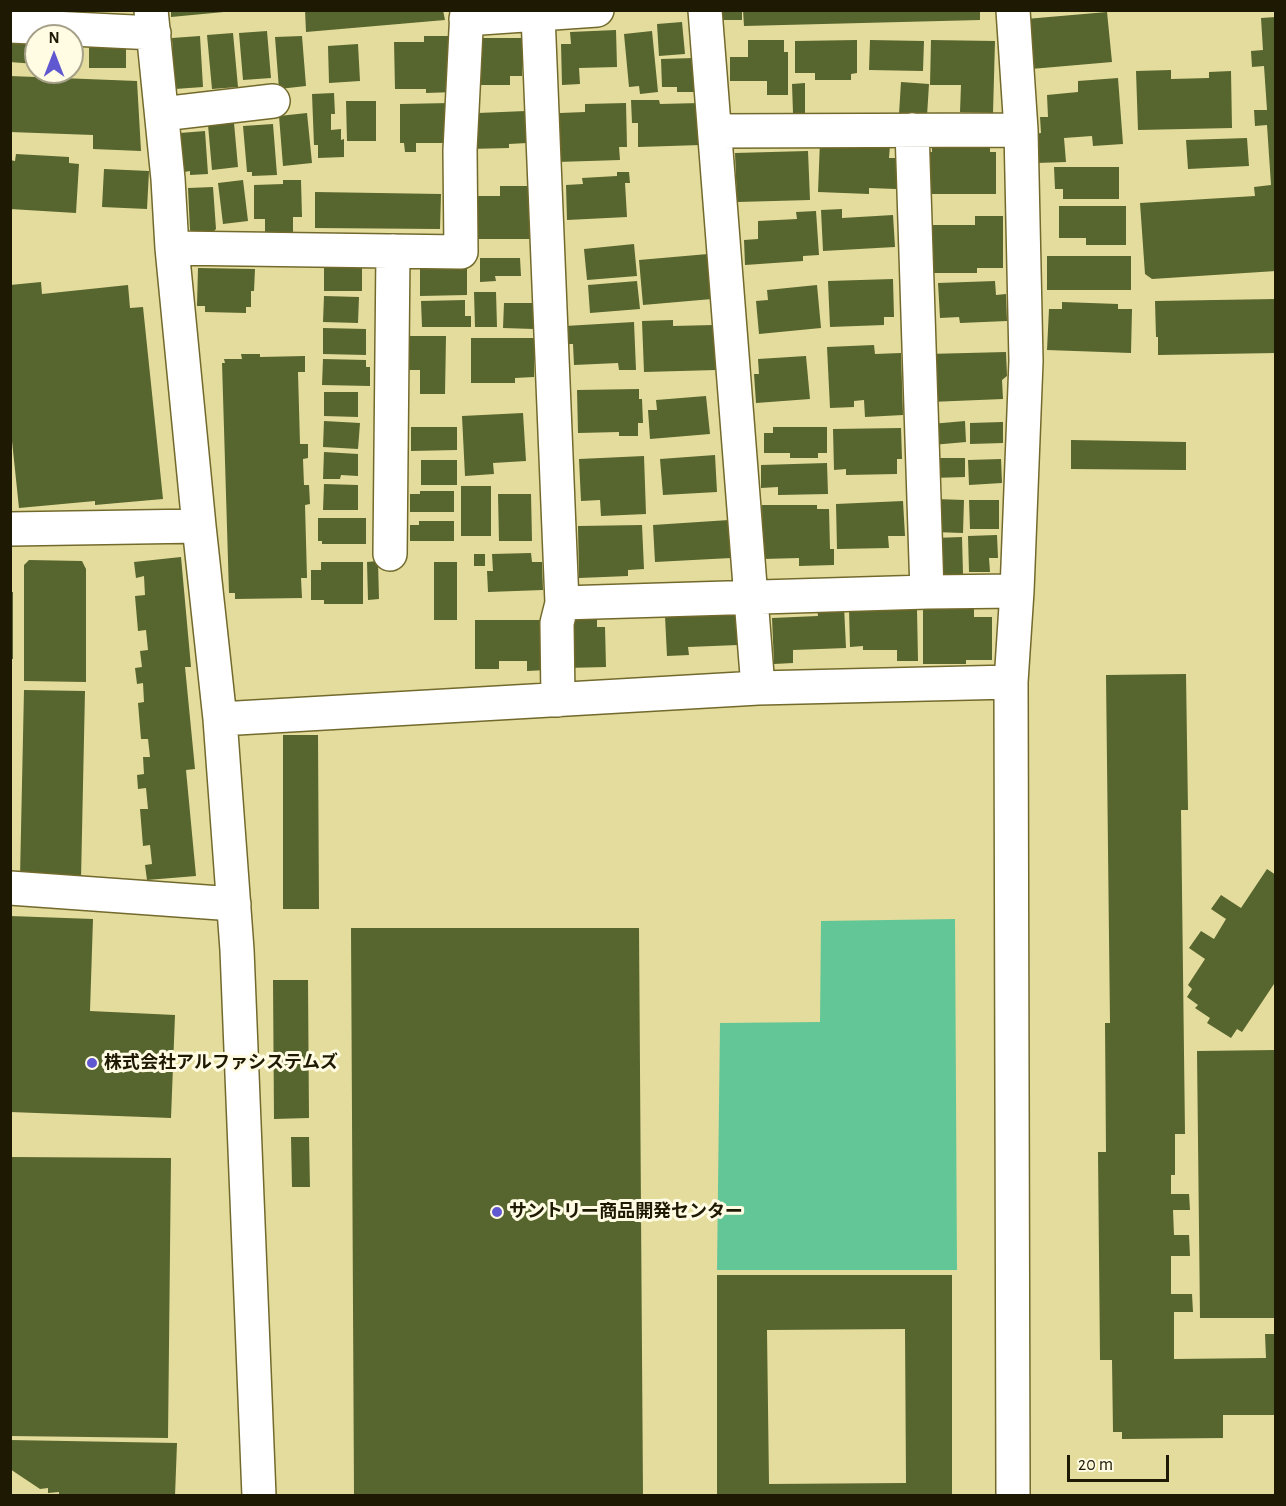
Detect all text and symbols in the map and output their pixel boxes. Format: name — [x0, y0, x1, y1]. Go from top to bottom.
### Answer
north arrow — [24, 24, 84, 84]
text: N — [48, 30, 60, 46]
place label: 株式会社アルファシステムズ — [104, 1052, 338, 1074]
marker: 株式会社アルファシステムズ — [85, 1056, 99, 1070]
place label: サントリー商品開発センター — [509, 1201, 743, 1223]
marker: サントリー商品開発センター — [490, 1205, 504, 1219]
scale bar — [1070, 1443, 1172, 1481]
text: 20 m — [1078, 1456, 1113, 1474]

